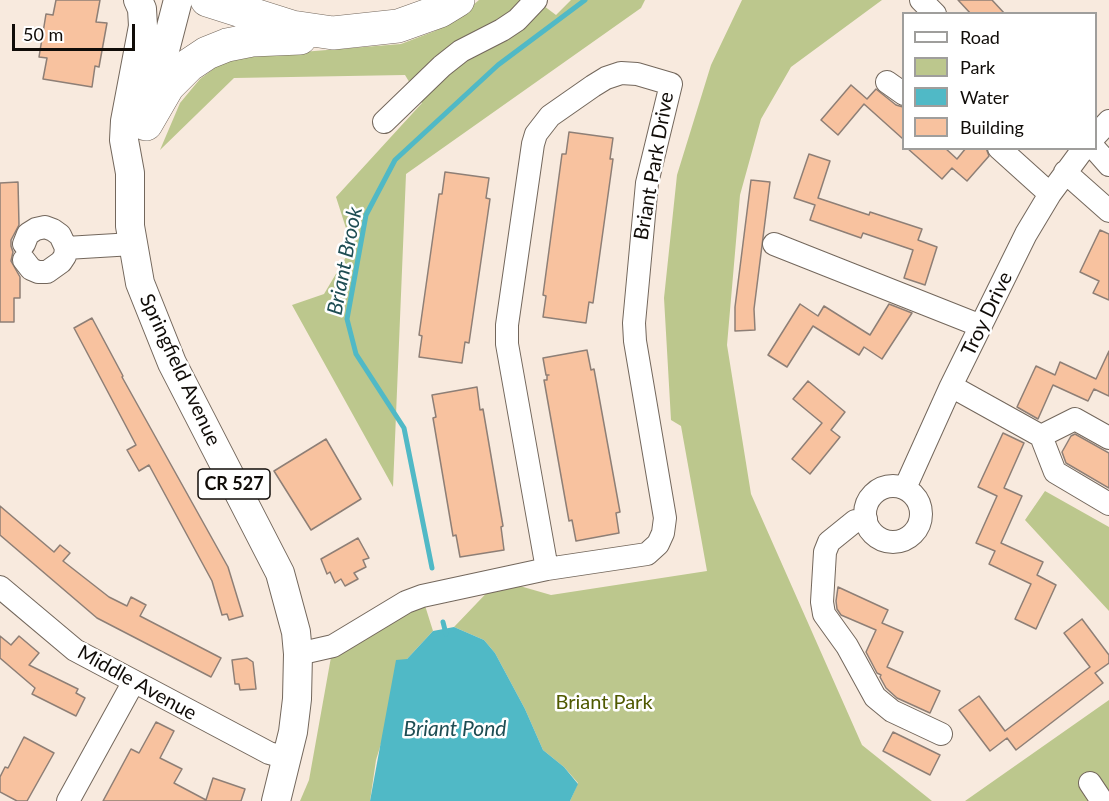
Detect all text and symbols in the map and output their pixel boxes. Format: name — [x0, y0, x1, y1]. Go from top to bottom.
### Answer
scale bar — [15, 12, 138, 50]
legend — [902, 12, 1097, 150]
text: 50 m — [23, 23, 63, 45]
text: Road — [960, 26, 1000, 48]
text: Park — [960, 56, 995, 78]
text: Water — [960, 86, 1009, 108]
street label: Briant Park Drive — [629, 90, 679, 242]
text: Building — [960, 116, 1024, 138]
water label: Briant Brook — [322, 205, 368, 317]
street label: Troy Drive — [956, 268, 1018, 360]
street label: Springfield Avenue — [134, 290, 226, 450]
road number: CR 527 — [198, 469, 270, 499]
street label: Middle Avenue — [73, 640, 201, 726]
park label: Briant Park — [555, 691, 653, 715]
water label: Briant Pond — [404, 716, 506, 742]

